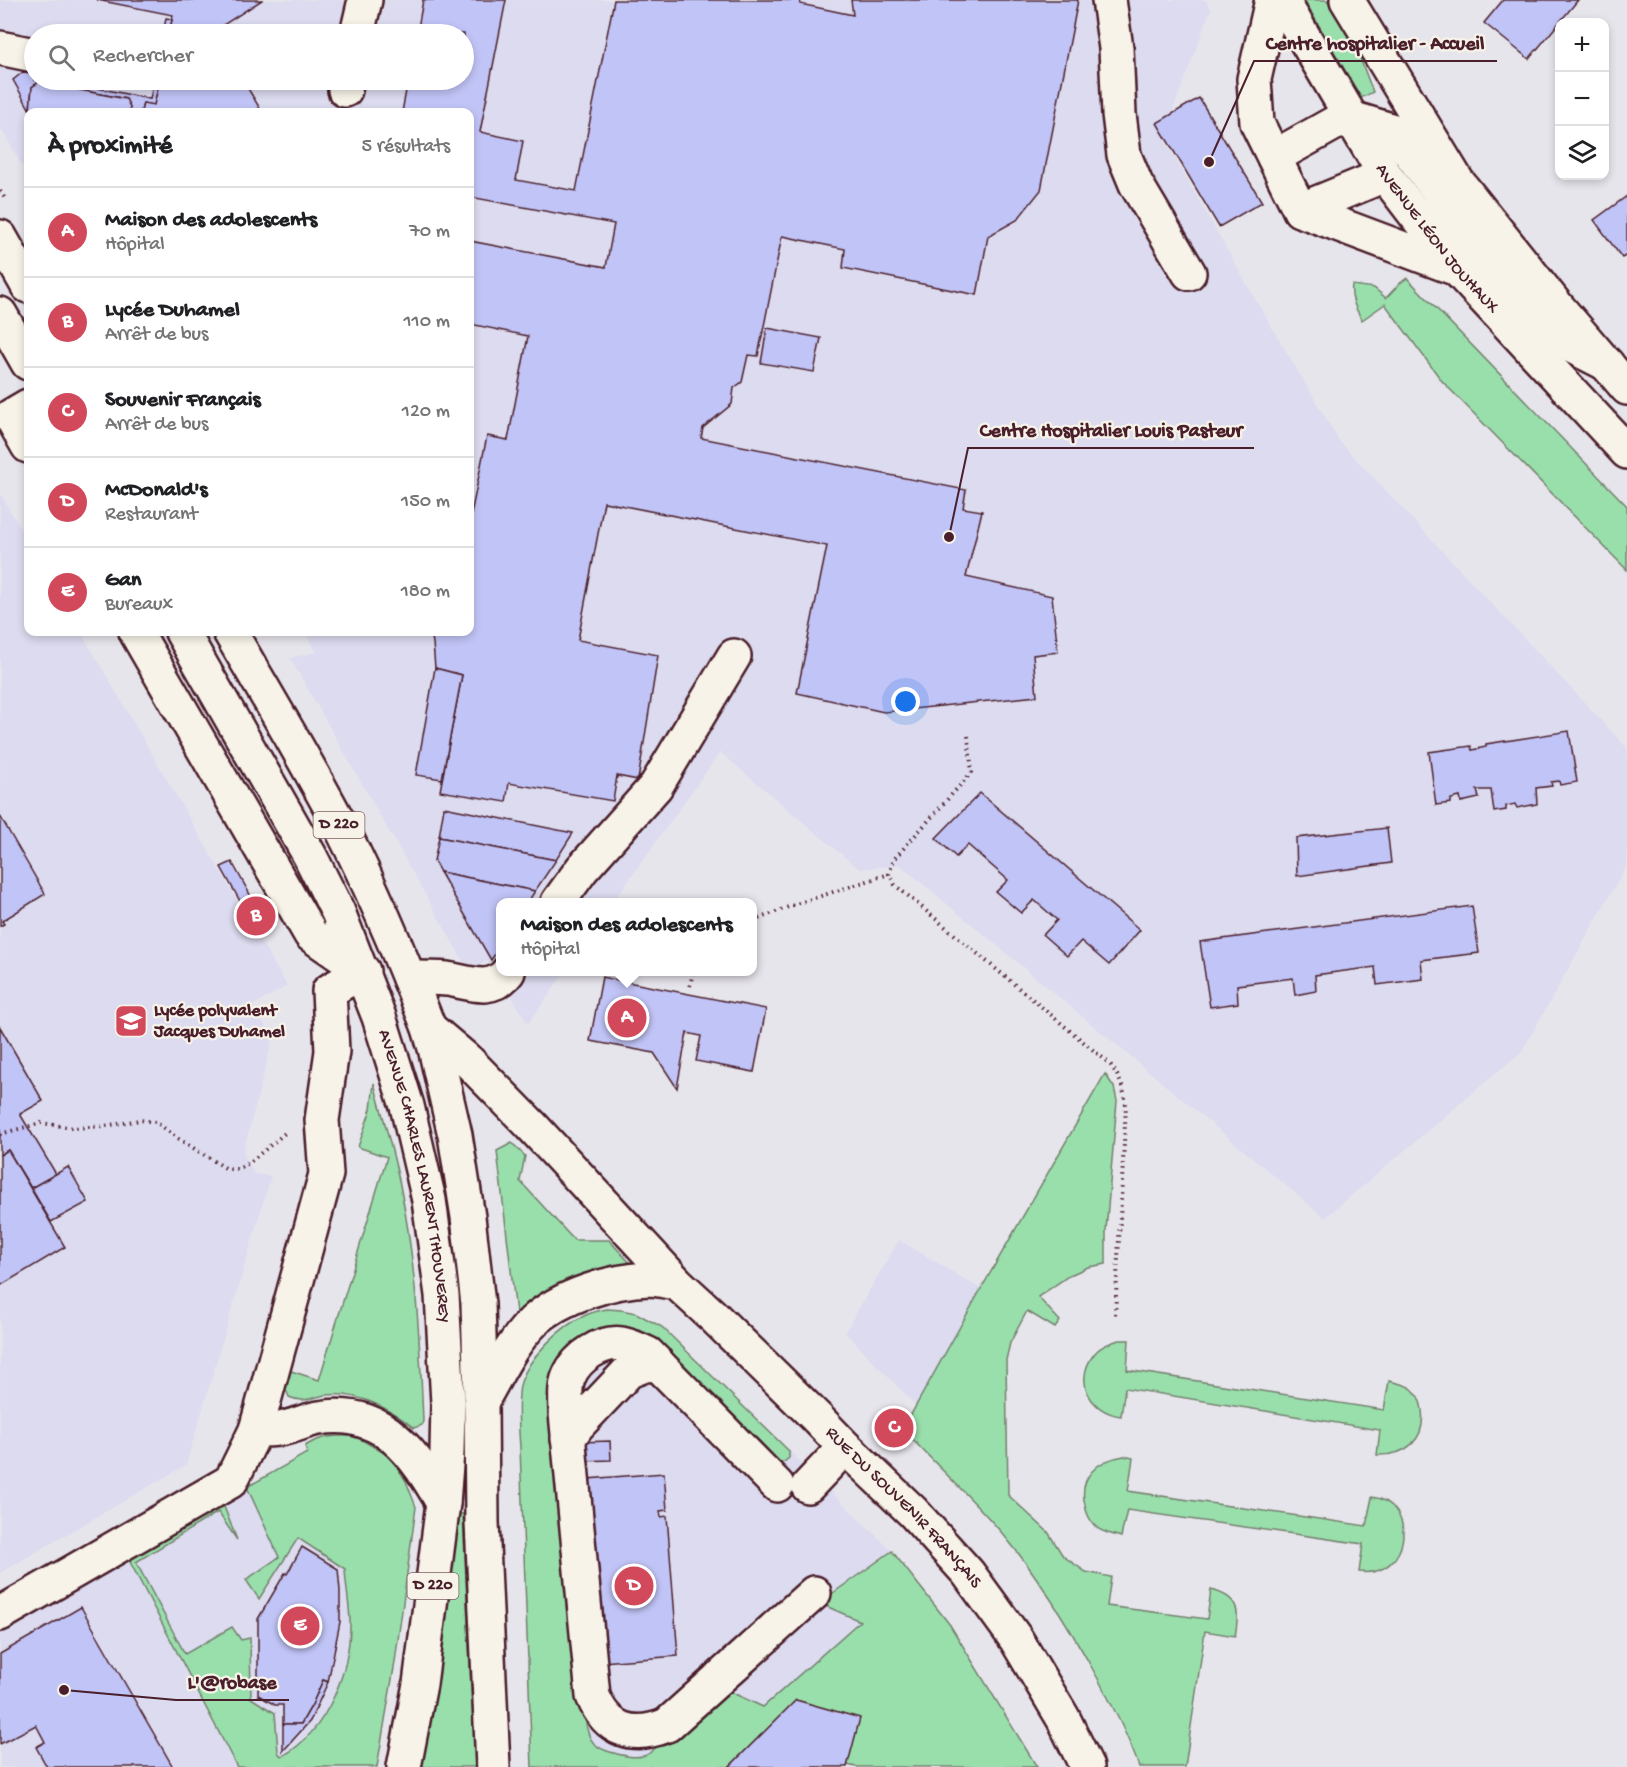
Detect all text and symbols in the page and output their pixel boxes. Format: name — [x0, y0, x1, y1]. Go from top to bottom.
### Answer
map controls — [1555, 18, 1609, 180]
button: + — [1555, 18, 1609, 72]
callout: Centre hospitalier - Accueil — [1254, 23, 1497, 61]
search box — [24, 24, 474, 90]
text: Centre hospitalier - Accueil — [1265, 34, 1485, 57]
icon: search — [45, 41, 78, 74]
text: Rechercher — [93, 44, 193, 70]
button: − — [1555, 72, 1609, 126]
button: layers — [1555, 126, 1609, 180]
text: À proximité — [48, 132, 172, 163]
text: 5 résultats — [361, 136, 450, 159]
street label: AVENUE LÉON JOUHAUX — [1370, 160, 1504, 319]
text: Maison des adolescents — [105, 208, 317, 234]
text: A — [62, 221, 73, 244]
text: 70 m — [409, 221, 450, 244]
text: Hôpital — [105, 234, 165, 257]
text: Lycée Duhamel — [105, 298, 240, 324]
text: B — [62, 311, 73, 334]
text: 110 m — [404, 311, 450, 334]
text: Arrêt de bus — [105, 324, 208, 347]
text: Souvenir Français — [105, 388, 261, 414]
text: C — [62, 401, 73, 424]
text: 120 m — [402, 401, 450, 424]
callout: Centre Hospitalier Louis Pasteur — [968, 410, 1254, 448]
text: Arrêt de bus — [105, 414, 208, 437]
text: Centre Hospitalier Louis Pasteur — [979, 421, 1244, 444]
text: McDonald's — [105, 478, 208, 504]
text: D — [61, 491, 74, 514]
text: 150 m — [401, 491, 450, 514]
text: Restaurant — [105, 504, 198, 527]
text: Gan — [105, 568, 142, 594]
text: E — [61, 581, 74, 604]
text: 180 m — [401, 581, 450, 604]
text: Bureaux — [105, 594, 173, 617]
your location — [891, 687, 920, 716]
road number: D 220 — [314, 812, 364, 838]
pin: B — [236, 894, 276, 938]
popup — [496, 898, 757, 976]
text: Maison des adolescents — [520, 913, 733, 939]
text: Hôpital — [520, 939, 580, 962]
pin: A — [608, 996, 646, 1040]
place label: Lycée polyvalent Jacques Duhamel — [153, 1001, 285, 1043]
school or university icon: Lycée polyvalent Jacques Duhamel — [113, 1003, 149, 1039]
street label: AVENUE CHARLES LAURENT THOUVEREY — [373, 1027, 454, 1323]
pin: C — [874, 1406, 914, 1450]
street label: RUE DU SOUVENIR FRANÇAIS — [821, 1422, 986, 1593]
pin: D — [614, 1564, 654, 1608]
road number: D 220 — [408, 1573, 458, 1599]
pin: E — [280, 1604, 320, 1648]
callout: L'@robase — [176, 1662, 289, 1700]
text: L'@robase — [188, 1673, 277, 1696]

